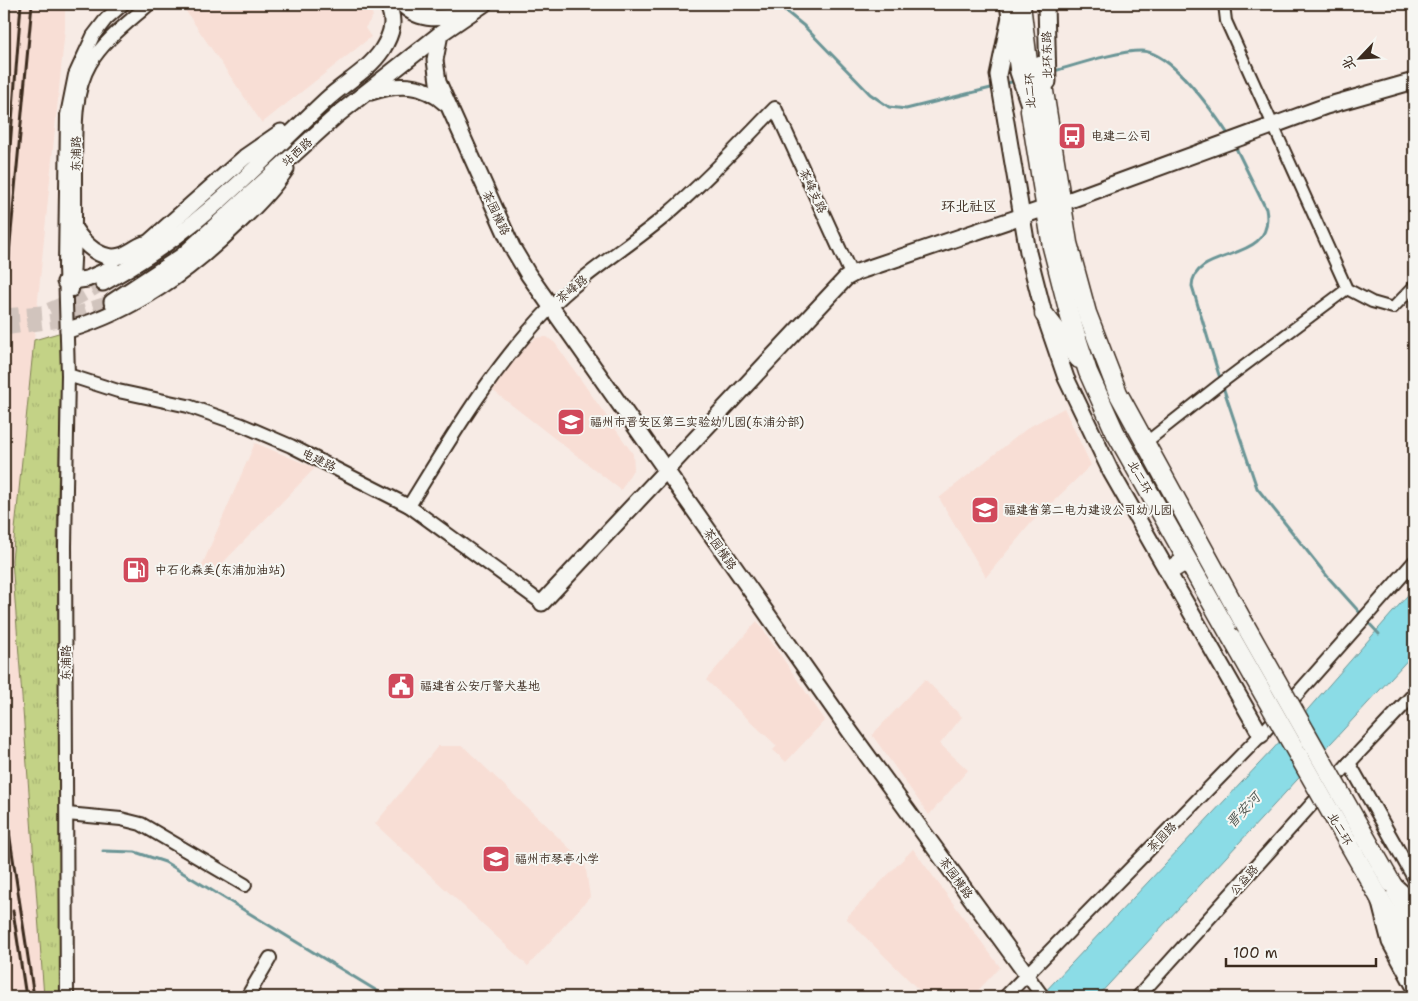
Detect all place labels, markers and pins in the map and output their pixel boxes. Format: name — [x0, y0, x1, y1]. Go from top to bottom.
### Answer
bus stop icon: 电建二公司 — [1057, 121, 1087, 151]
place label: 电建二公司 — [1091, 128, 1151, 144]
school or university icon: 福州市晋安区第三实验幼儿园(东浦分部) — [556, 407, 586, 437]
place label: 福州市晋安区第三实验幼儿园(东浦分部) — [590, 414, 804, 430]
school or university icon: 福建省第二电力建设公司幼儿园 — [970, 495, 1000, 525]
place label: 福建省第二电力建设公司幼儿园 — [1004, 502, 1172, 518]
fuel station icon: 中石化森美(东浦加油站) — [121, 555, 151, 585]
place label: 中石化森美(东浦加油站) — [155, 562, 285, 578]
public building icon: 福建省公安厅警犬基地 — [386, 671, 416, 701]
place label: 福建省公安厅警犬基地 — [420, 678, 540, 694]
school or university icon: 福州市琴亭小学 — [481, 844, 511, 874]
place label: 福州市琴亭小学 — [515, 851, 599, 867]

